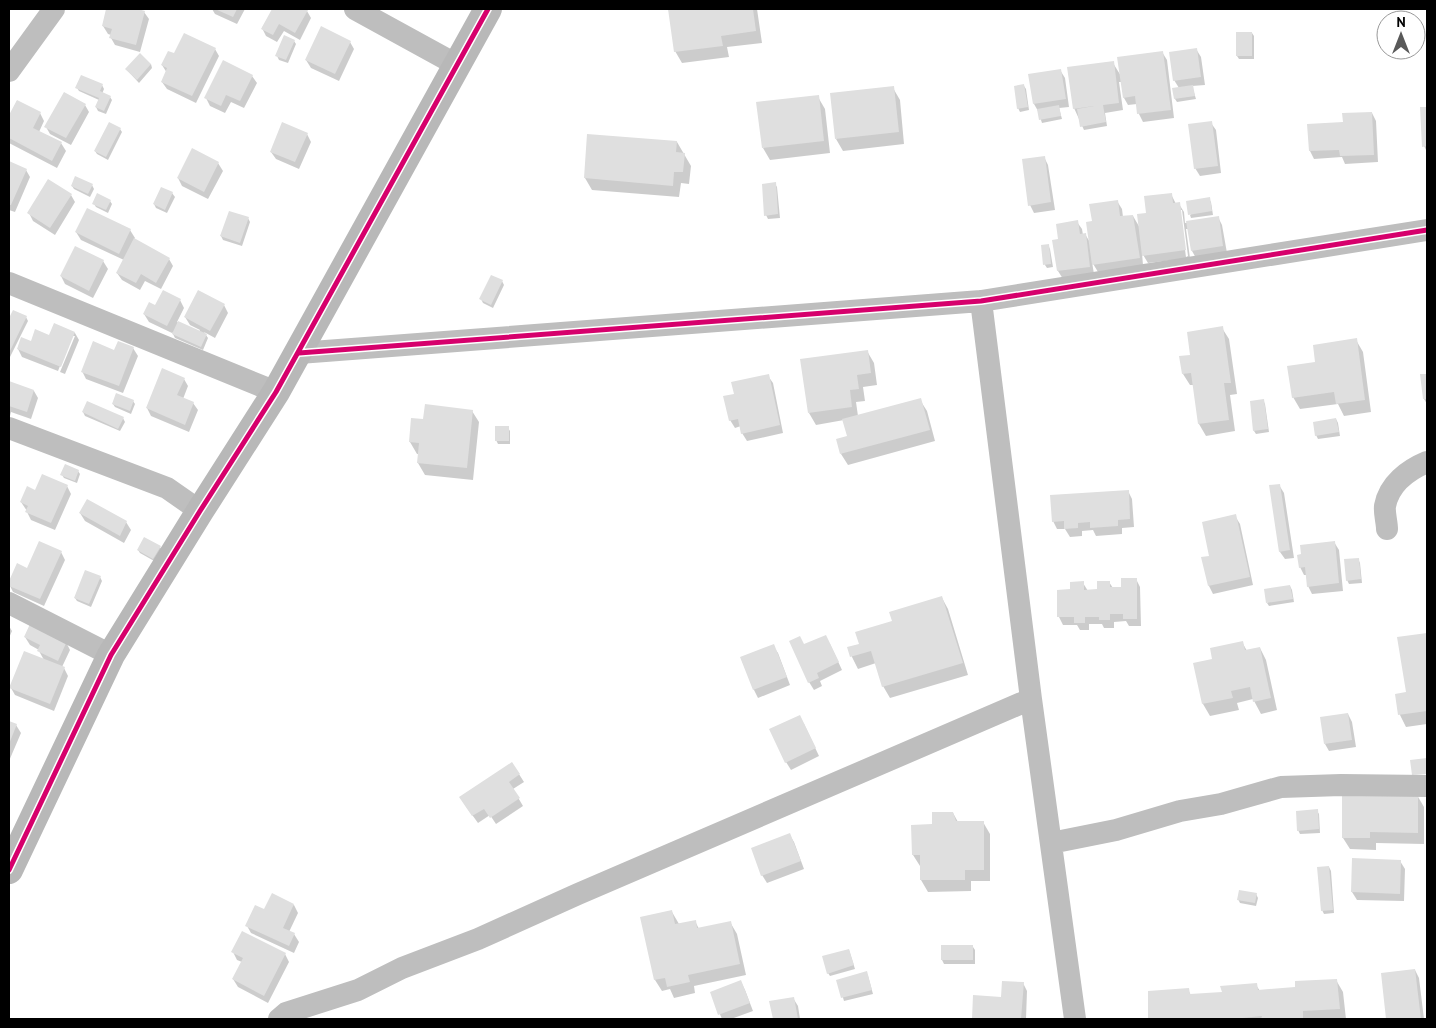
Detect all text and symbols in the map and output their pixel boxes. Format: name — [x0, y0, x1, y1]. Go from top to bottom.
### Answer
north arrow — [1376, 10, 1426, 60]
text: N — [1396, 13, 1406, 31]

